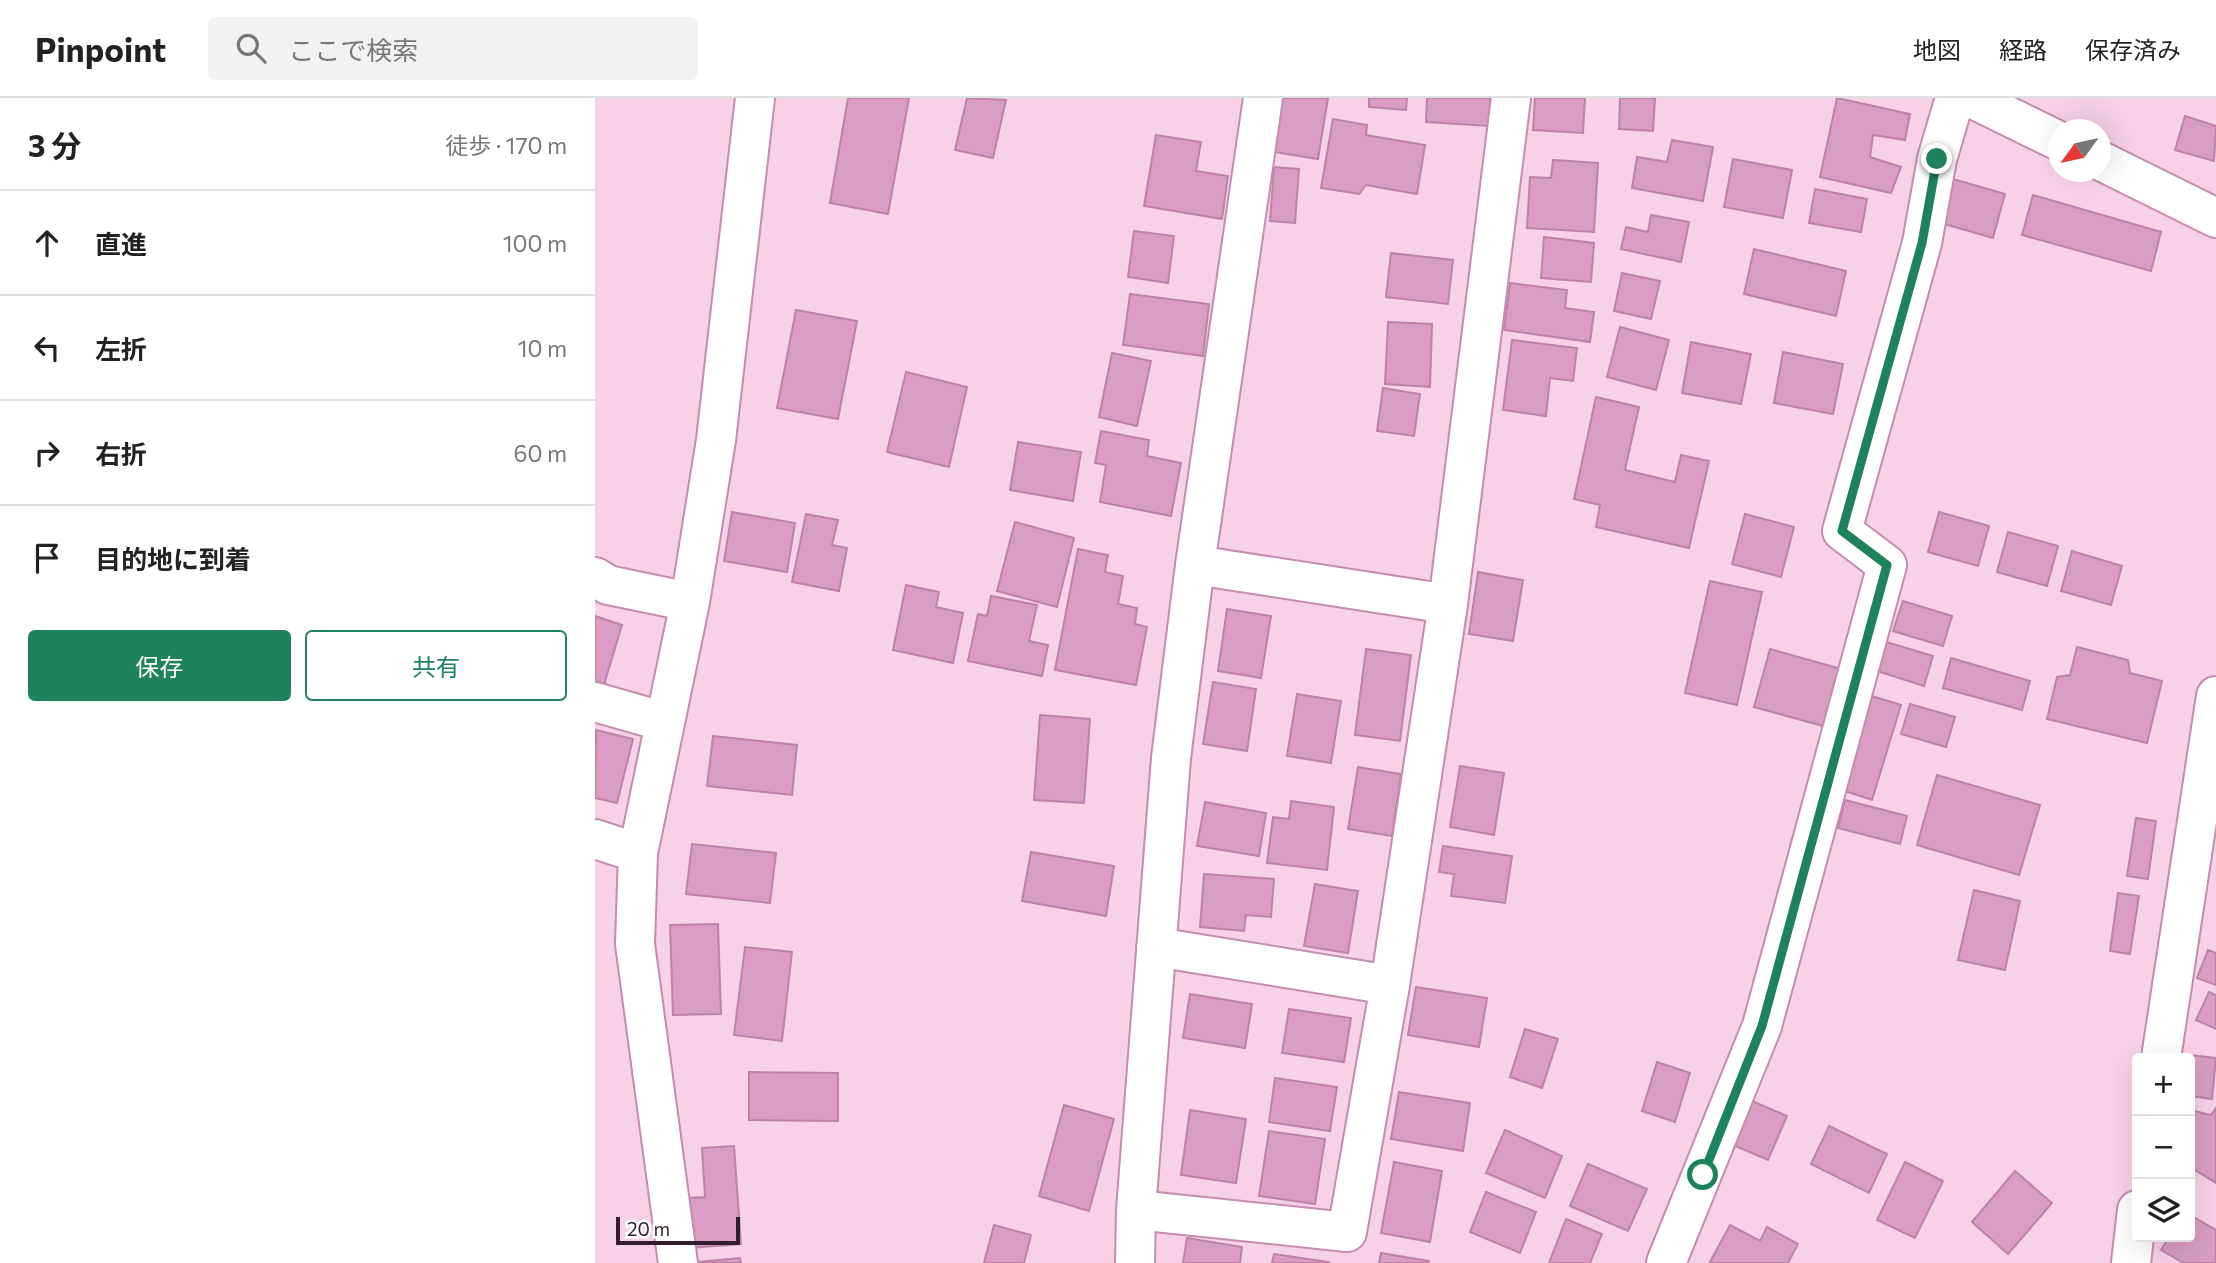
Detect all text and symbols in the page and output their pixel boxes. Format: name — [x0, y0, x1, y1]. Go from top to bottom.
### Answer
search box — [208, 17, 698, 80]
text: Pinpoint — [35, 28, 166, 69]
icon: search — [232, 29, 270, 67]
text: ここで検索 — [288, 34, 418, 65]
text: 地図 — [1913, 35, 1961, 64]
text: 経路 — [1999, 35, 2047, 64]
text: 保存済み — [2085, 35, 2181, 64]
north arrow — [2048, 119, 2111, 182]
text: 3 分 — [28, 126, 81, 163]
text: 徒歩 · 170 m — [445, 131, 567, 159]
route end — [1921, 143, 1952, 174]
icon: ahead — [28, 224, 66, 262]
text: 直進 — [95, 228, 147, 259]
text: 100 m — [503, 229, 567, 257]
icon: left — [28, 329, 66, 367]
text: 左折 — [95, 333, 147, 364]
text: 10 m — [518, 334, 567, 362]
icon: right — [28, 434, 66, 472]
text: 右折 — [95, 438, 147, 469]
text: 60 m — [514, 439, 567, 467]
icon: arrive — [28, 539, 66, 577]
text: 目的地に到着 — [95, 543, 251, 574]
button: 保存 — [28, 630, 291, 701]
button: 共有 — [305, 630, 567, 701]
map controls — [2132, 1053, 2195, 1242]
button: + — [2132, 1053, 2195, 1116]
button: − — [2132, 1116, 2195, 1179]
route start — [1687, 1159, 1718, 1190]
button: layers — [2132, 1179, 2195, 1242]
scale bar — [616, 1214, 740, 1246]
text: 20 m — [627, 1217, 670, 1240]

